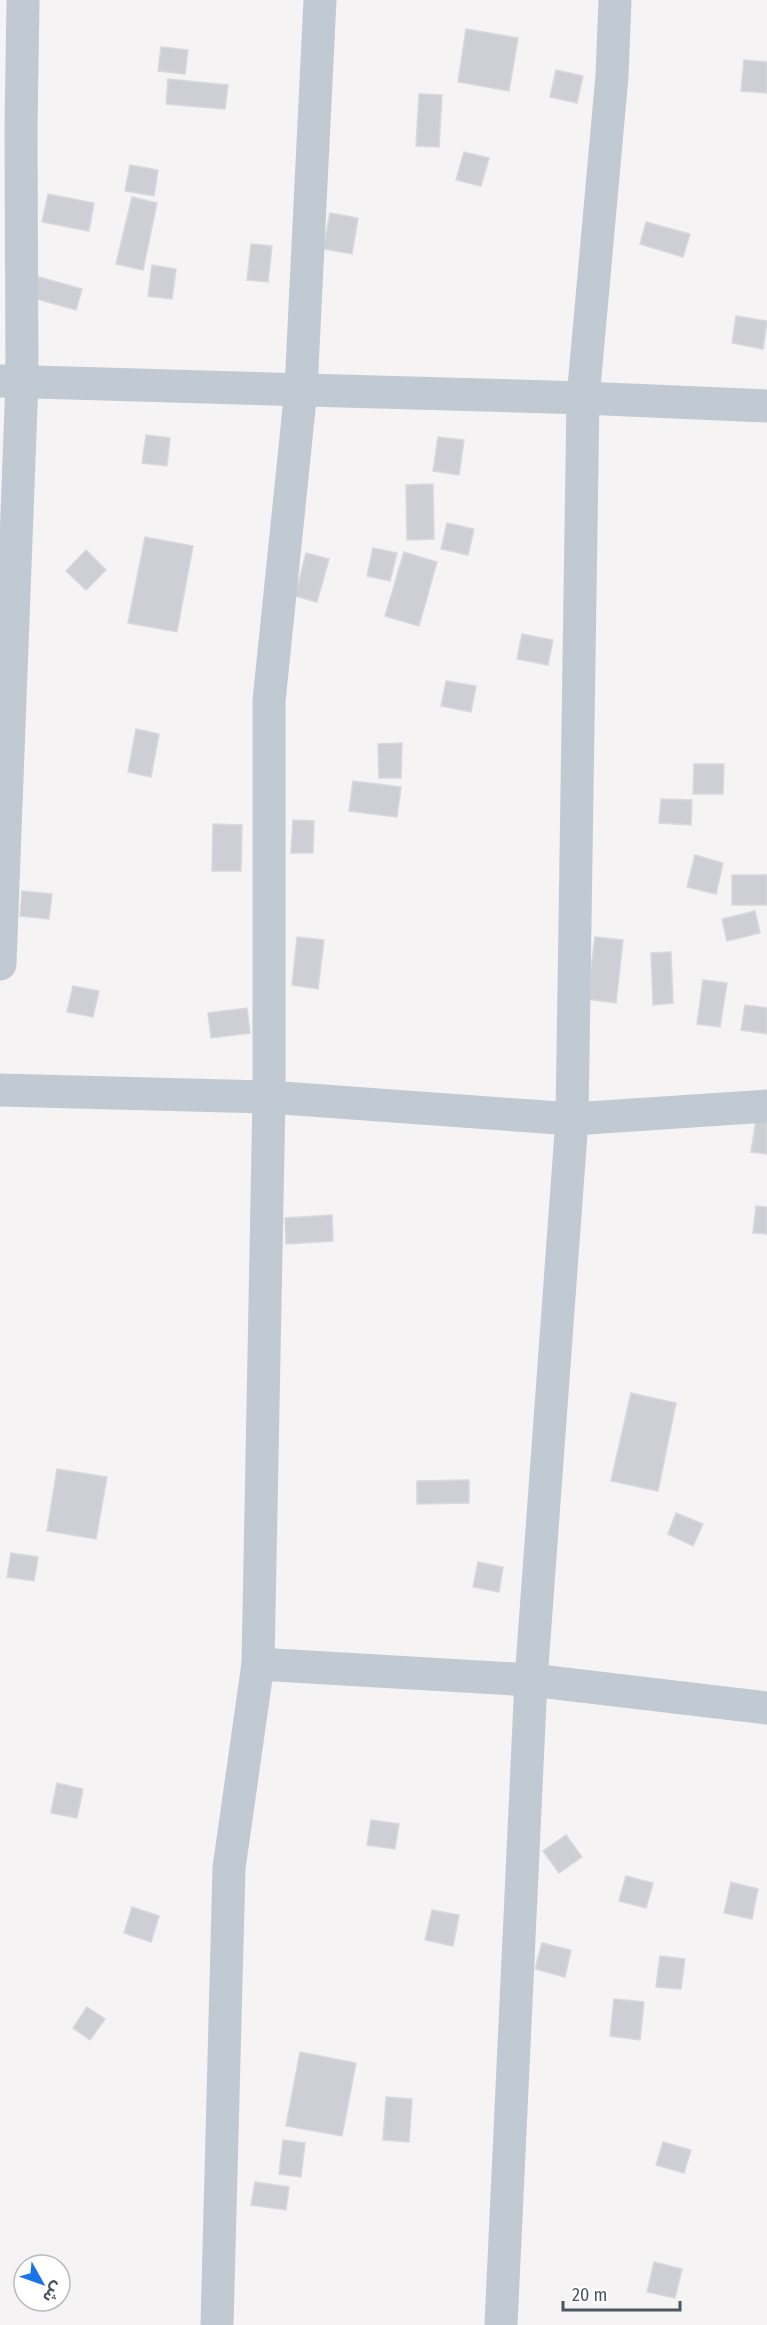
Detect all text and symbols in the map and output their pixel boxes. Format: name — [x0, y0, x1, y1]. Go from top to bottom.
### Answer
north arrow — [12, 2253, 72, 2313]
scale bar — [563, 2274, 680, 2312]
text: ش — [39, 2278, 67, 2307]
text: 20 m — [572, 2284, 607, 2306]

